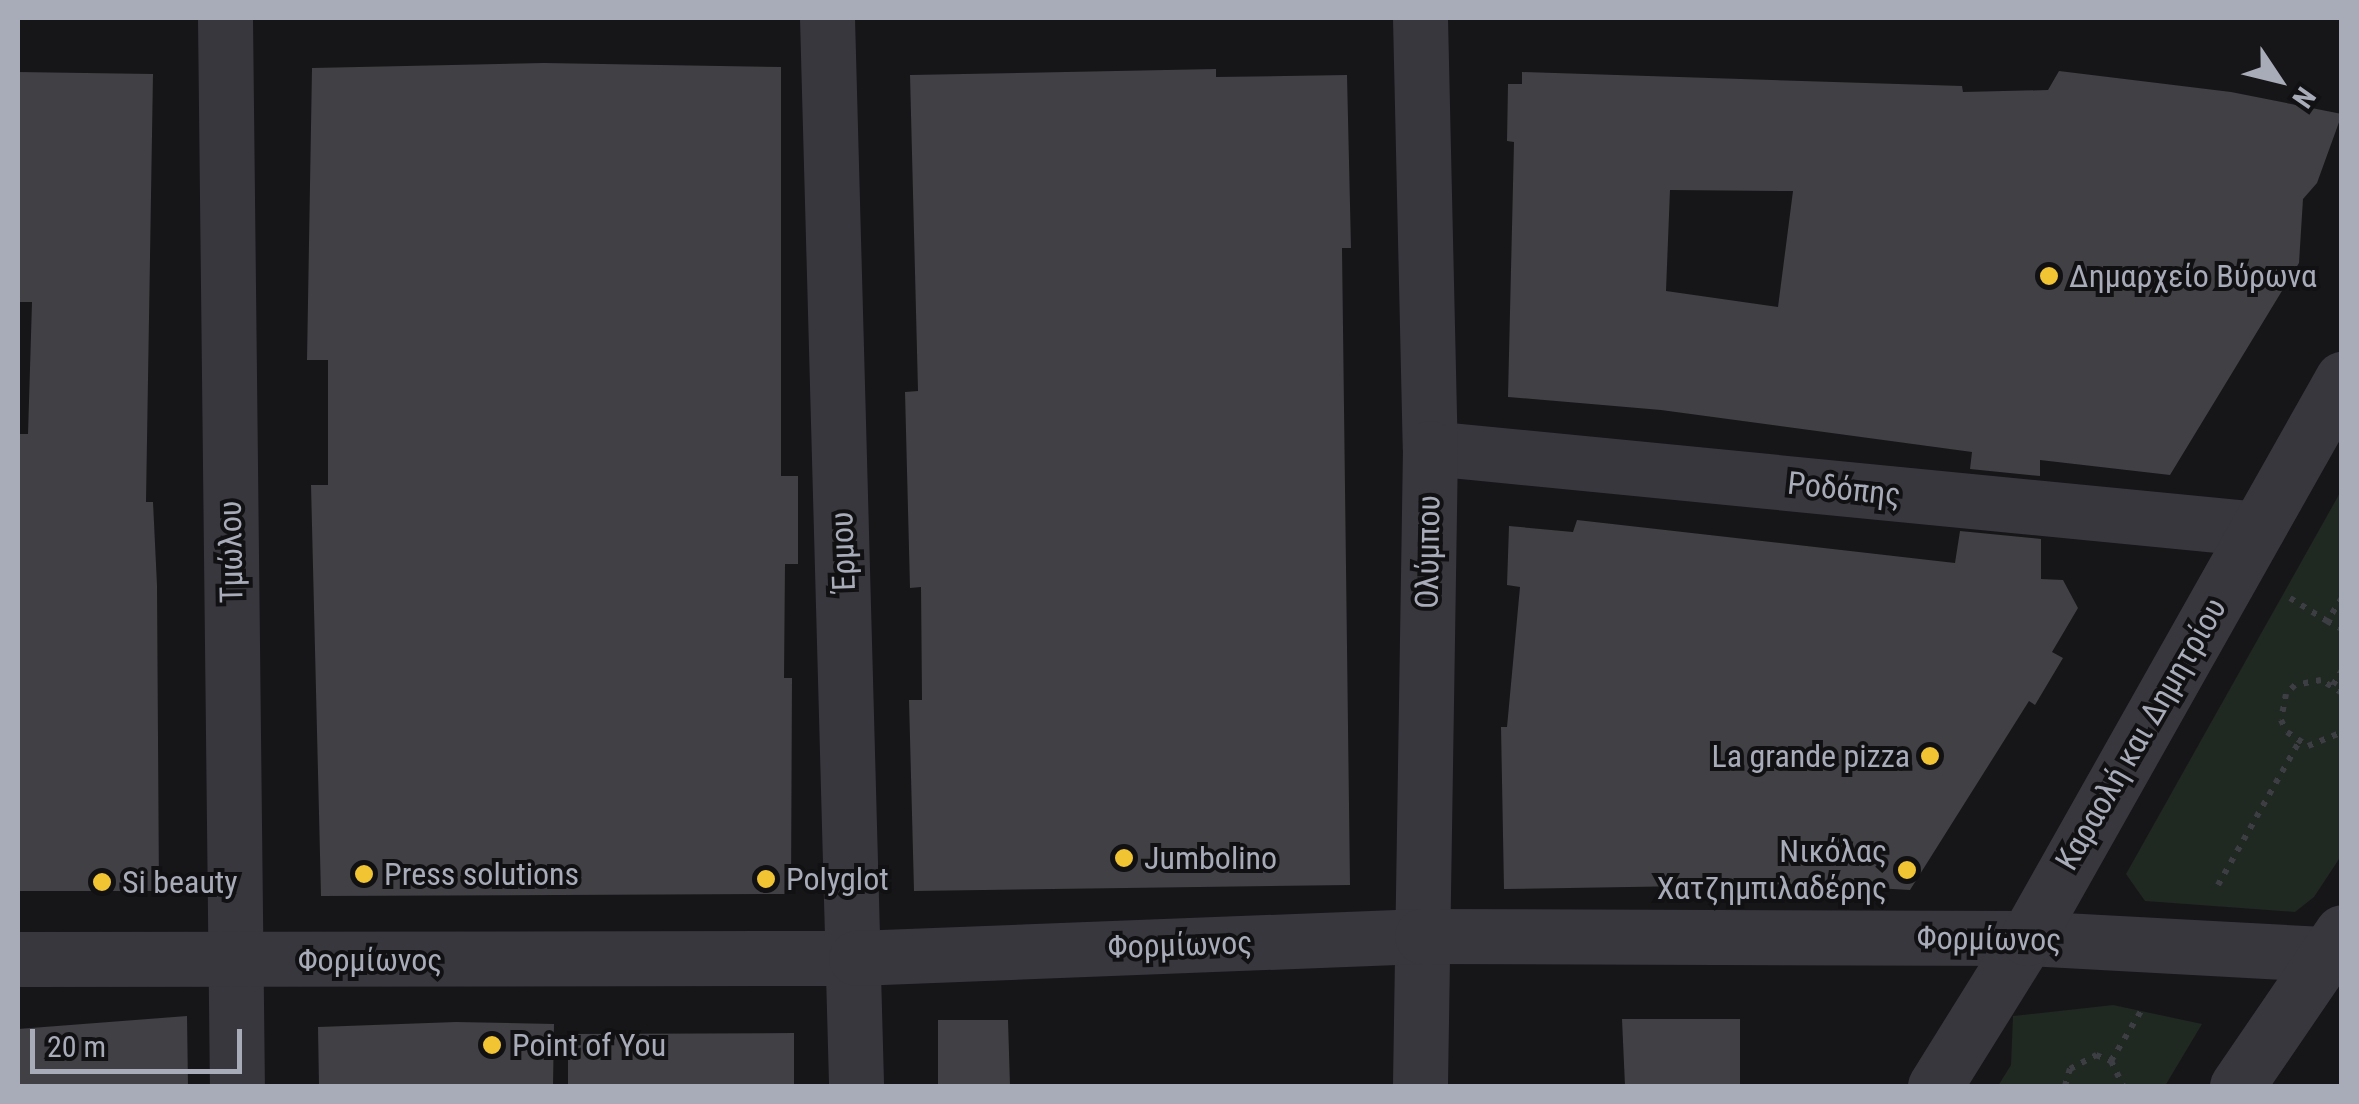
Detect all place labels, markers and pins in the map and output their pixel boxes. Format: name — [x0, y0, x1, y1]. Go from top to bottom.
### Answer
place label: Δημαρχείο Βύρωνα — [2069, 257, 2317, 295]
marker: Δημαρχείο Βύρωνα — [2038, 265, 2060, 287]
place label: La grande pizza — [1712, 737, 1910, 775]
marker: La grande pizza — [1919, 745, 1941, 767]
place label: Νικόλας Χατζημπιλαδέρης — [1657, 833, 1887, 908]
place label: Jumbolino — [1144, 839, 1277, 877]
marker: Jumbolino — [1113, 847, 1135, 869]
place label: Press solutions — [384, 855, 579, 893]
marker: Νικόλας Χατζημπιλαδέρης — [1896, 859, 1918, 881]
place label: Polyglot — [786, 860, 889, 898]
place label: Si beauty — [122, 863, 238, 901]
marker: Press solutions — [353, 863, 375, 885]
marker: Polyglot — [755, 868, 777, 890]
marker: Si beauty — [91, 871, 113, 893]
place label: Point of You — [512, 1026, 666, 1064]
marker: Point of You — [481, 1034, 503, 1056]

